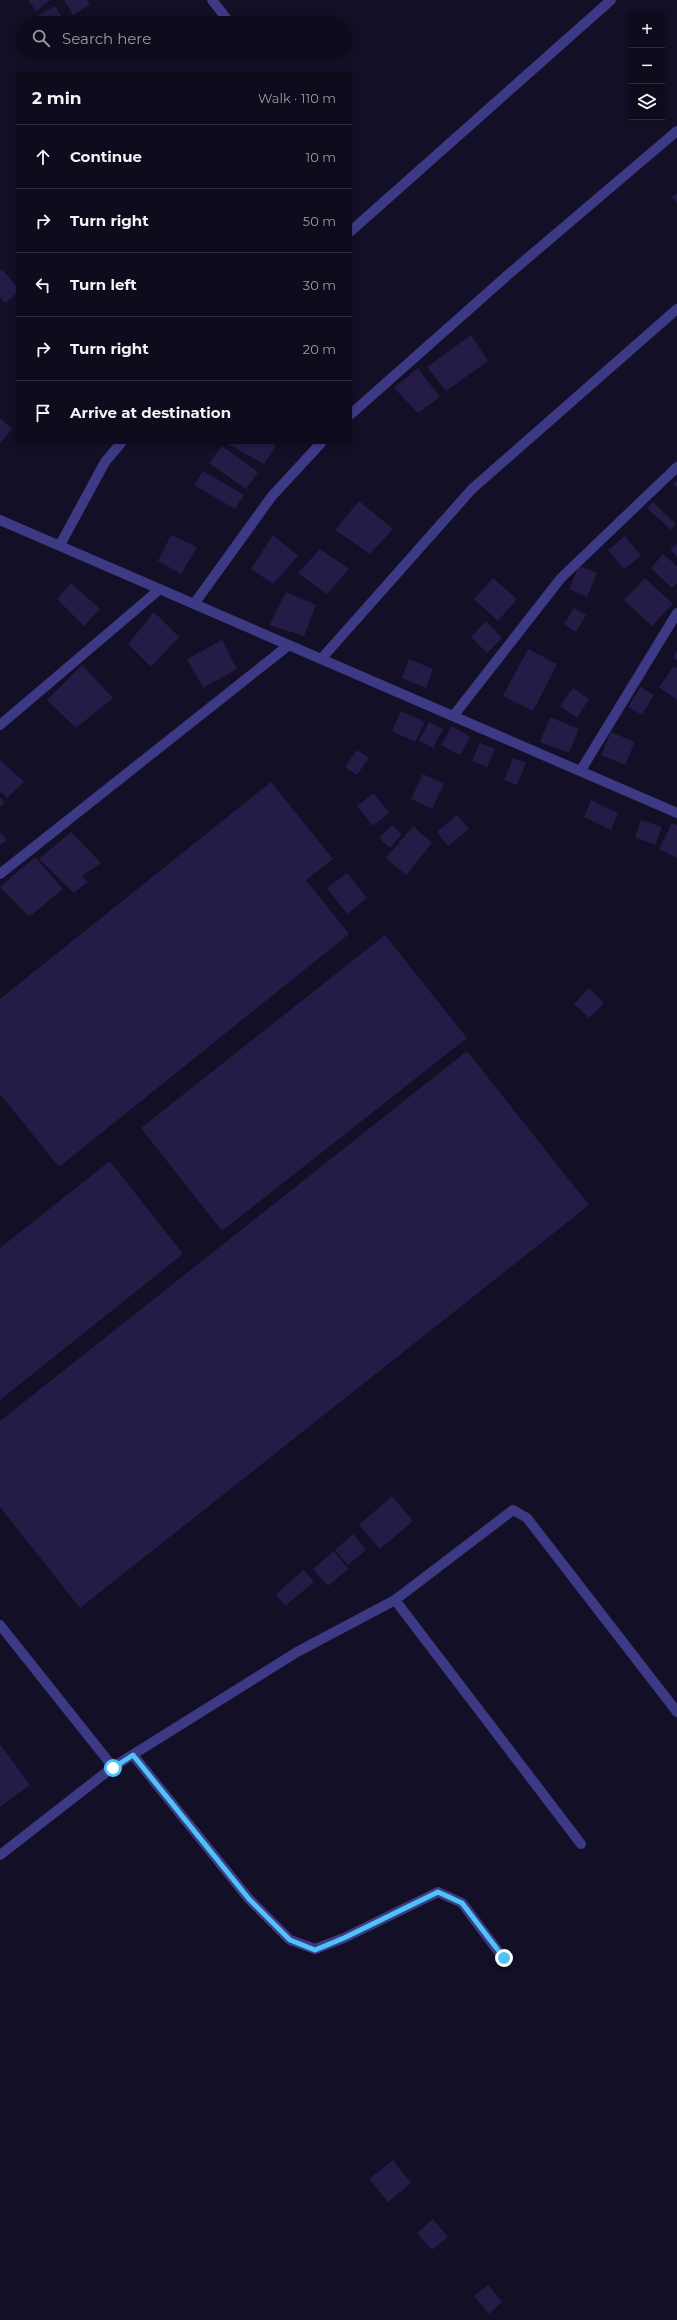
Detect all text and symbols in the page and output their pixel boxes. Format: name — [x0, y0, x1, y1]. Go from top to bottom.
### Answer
map controls — [629, 12, 665, 120]
button: + — [629, 12, 665, 48]
search box — [16, 16, 352, 60]
icon: search — [30, 27, 52, 49]
text: Search here — [62, 29, 151, 48]
button: − — [629, 48, 665, 84]
button: layers — [629, 84, 665, 120]
text: 2 min — [32, 88, 82, 108]
text: Walk · 110 m — [258, 90, 336, 106]
icon: ahead — [32, 146, 54, 168]
text: Continue — [70, 147, 142, 166]
text: 10 m — [306, 149, 336, 165]
icon: right — [32, 210, 54, 232]
text: Turn right — [70, 211, 149, 230]
text: 50 m — [303, 213, 336, 229]
icon: left — [32, 274, 54, 296]
text: Turn left — [70, 275, 137, 294]
text: 30 m — [303, 277, 336, 293]
icon: right — [32, 338, 54, 360]
text: Turn right — [70, 339, 149, 358]
text: 20 m — [303, 341, 336, 357]
icon: arrive — [32, 402, 54, 424]
text: Arrive at destination — [70, 403, 231, 422]
route start — [104, 1759, 122, 1777]
route end — [495, 1949, 513, 1967]

